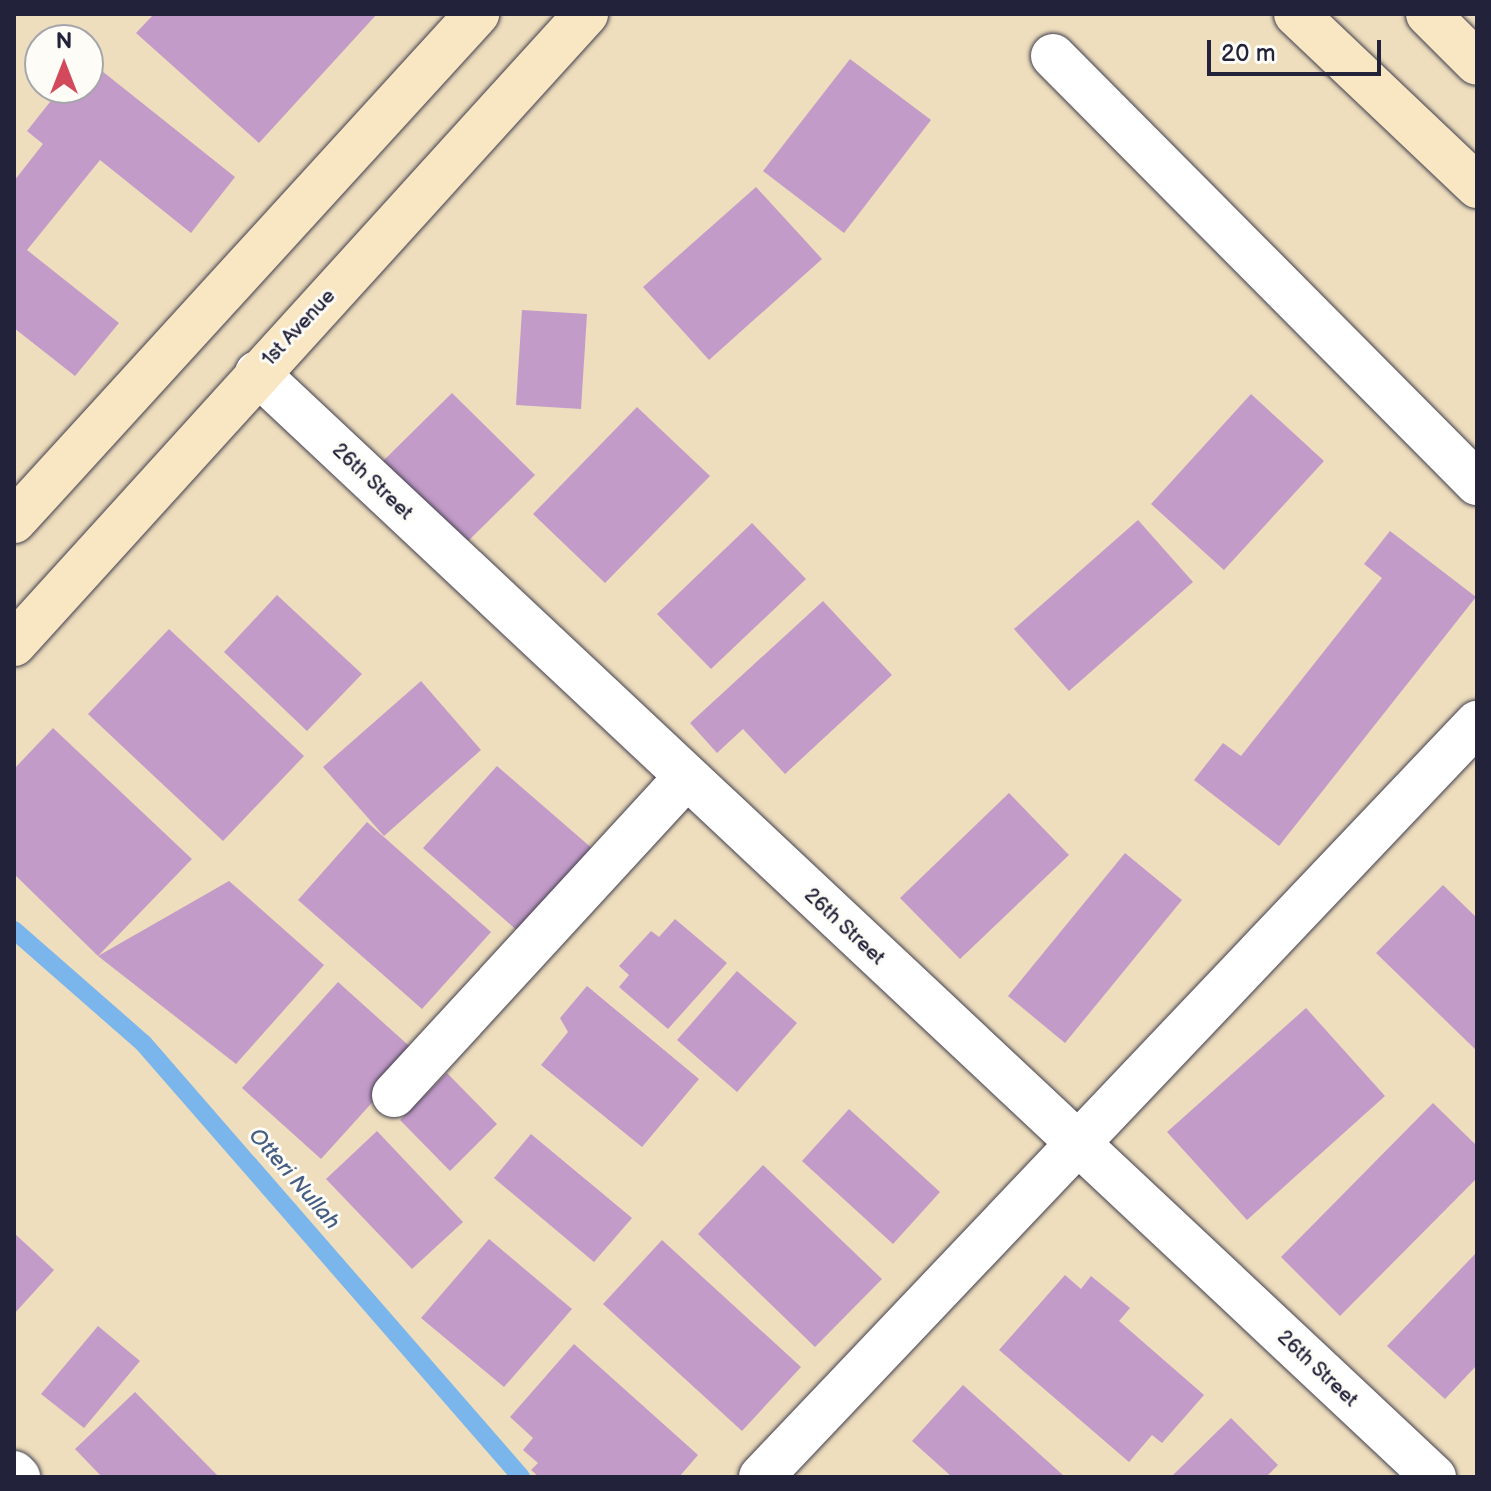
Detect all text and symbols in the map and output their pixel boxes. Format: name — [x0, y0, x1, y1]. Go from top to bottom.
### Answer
north arrow — [24, 24, 104, 104]
scale bar — [1211, 24, 1385, 74]
text: N — [56, 28, 72, 55]
text: 20 m — [1221, 39, 1276, 68]
street label: 1st Avenue — [257, 285, 341, 371]
street label: 26th Street — [327, 439, 417, 525]
street label: 26th Street — [799, 884, 889, 970]
water label: Otteri Nullah — [243, 1123, 345, 1235]
street label: 26th Street — [1272, 1326, 1362, 1412]

